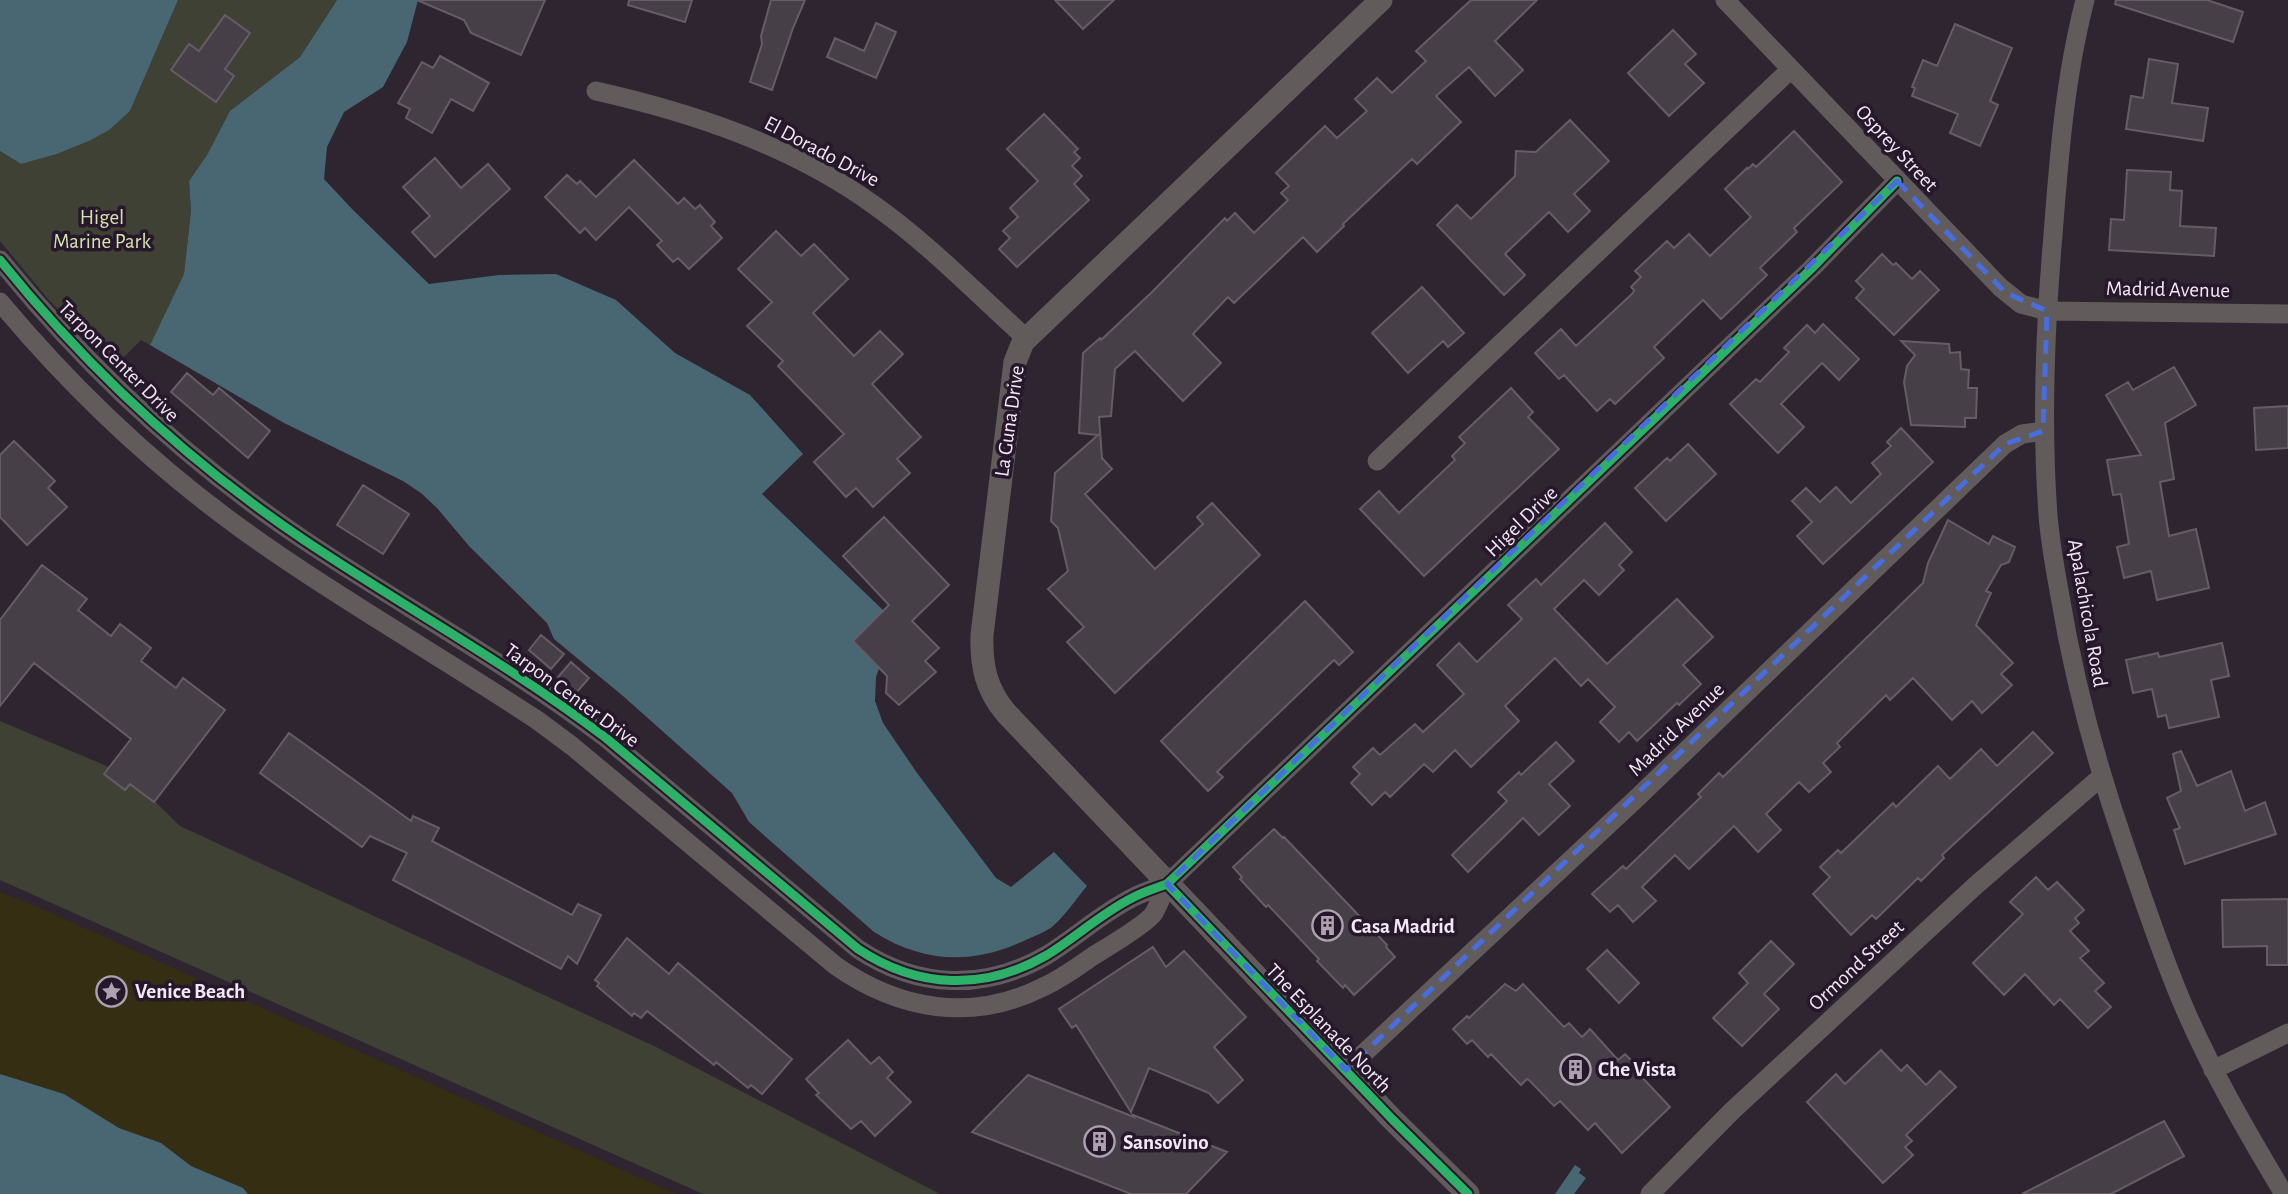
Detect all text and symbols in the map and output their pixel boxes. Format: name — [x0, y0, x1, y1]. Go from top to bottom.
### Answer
street label: Osprey Street — [1851, 101, 1942, 196]
street label: El Dorado Drive — [761, 112, 883, 191]
park label: Higel Marine Park — [53, 207, 151, 252]
street label: Madrid Avenue — [2106, 278, 2230, 301]
street label: Tarpon Center Drive — [54, 297, 183, 426]
street label: La Guna Drive — [991, 364, 1028, 478]
street label: Higel Drive — [1481, 482, 1562, 561]
street label: Apalachicola Road — [2064, 538, 2111, 689]
street label: Tarpon Center Drive — [500, 640, 643, 751]
street label: Madrid Avenue — [1624, 679, 1728, 780]
building icon: Casa Madrid — [1311, 909, 1345, 943]
place label: Casa Madrid — [1351, 916, 1455, 937]
street label: Ormond Street — [1805, 916, 1908, 1015]
street label: The Esplanade North — [1262, 960, 1395, 1097]
place icon: Venice Beach — [95, 974, 129, 1008]
place label: Venice Beach — [135, 981, 245, 1002]
building icon: Che Vista — [1558, 1052, 1592, 1086]
place label: Che Vista — [1598, 1059, 1676, 1080]
building icon: Sansovino — [1083, 1125, 1117, 1159]
place label: Sansovino — [1123, 1132, 1209, 1153]

